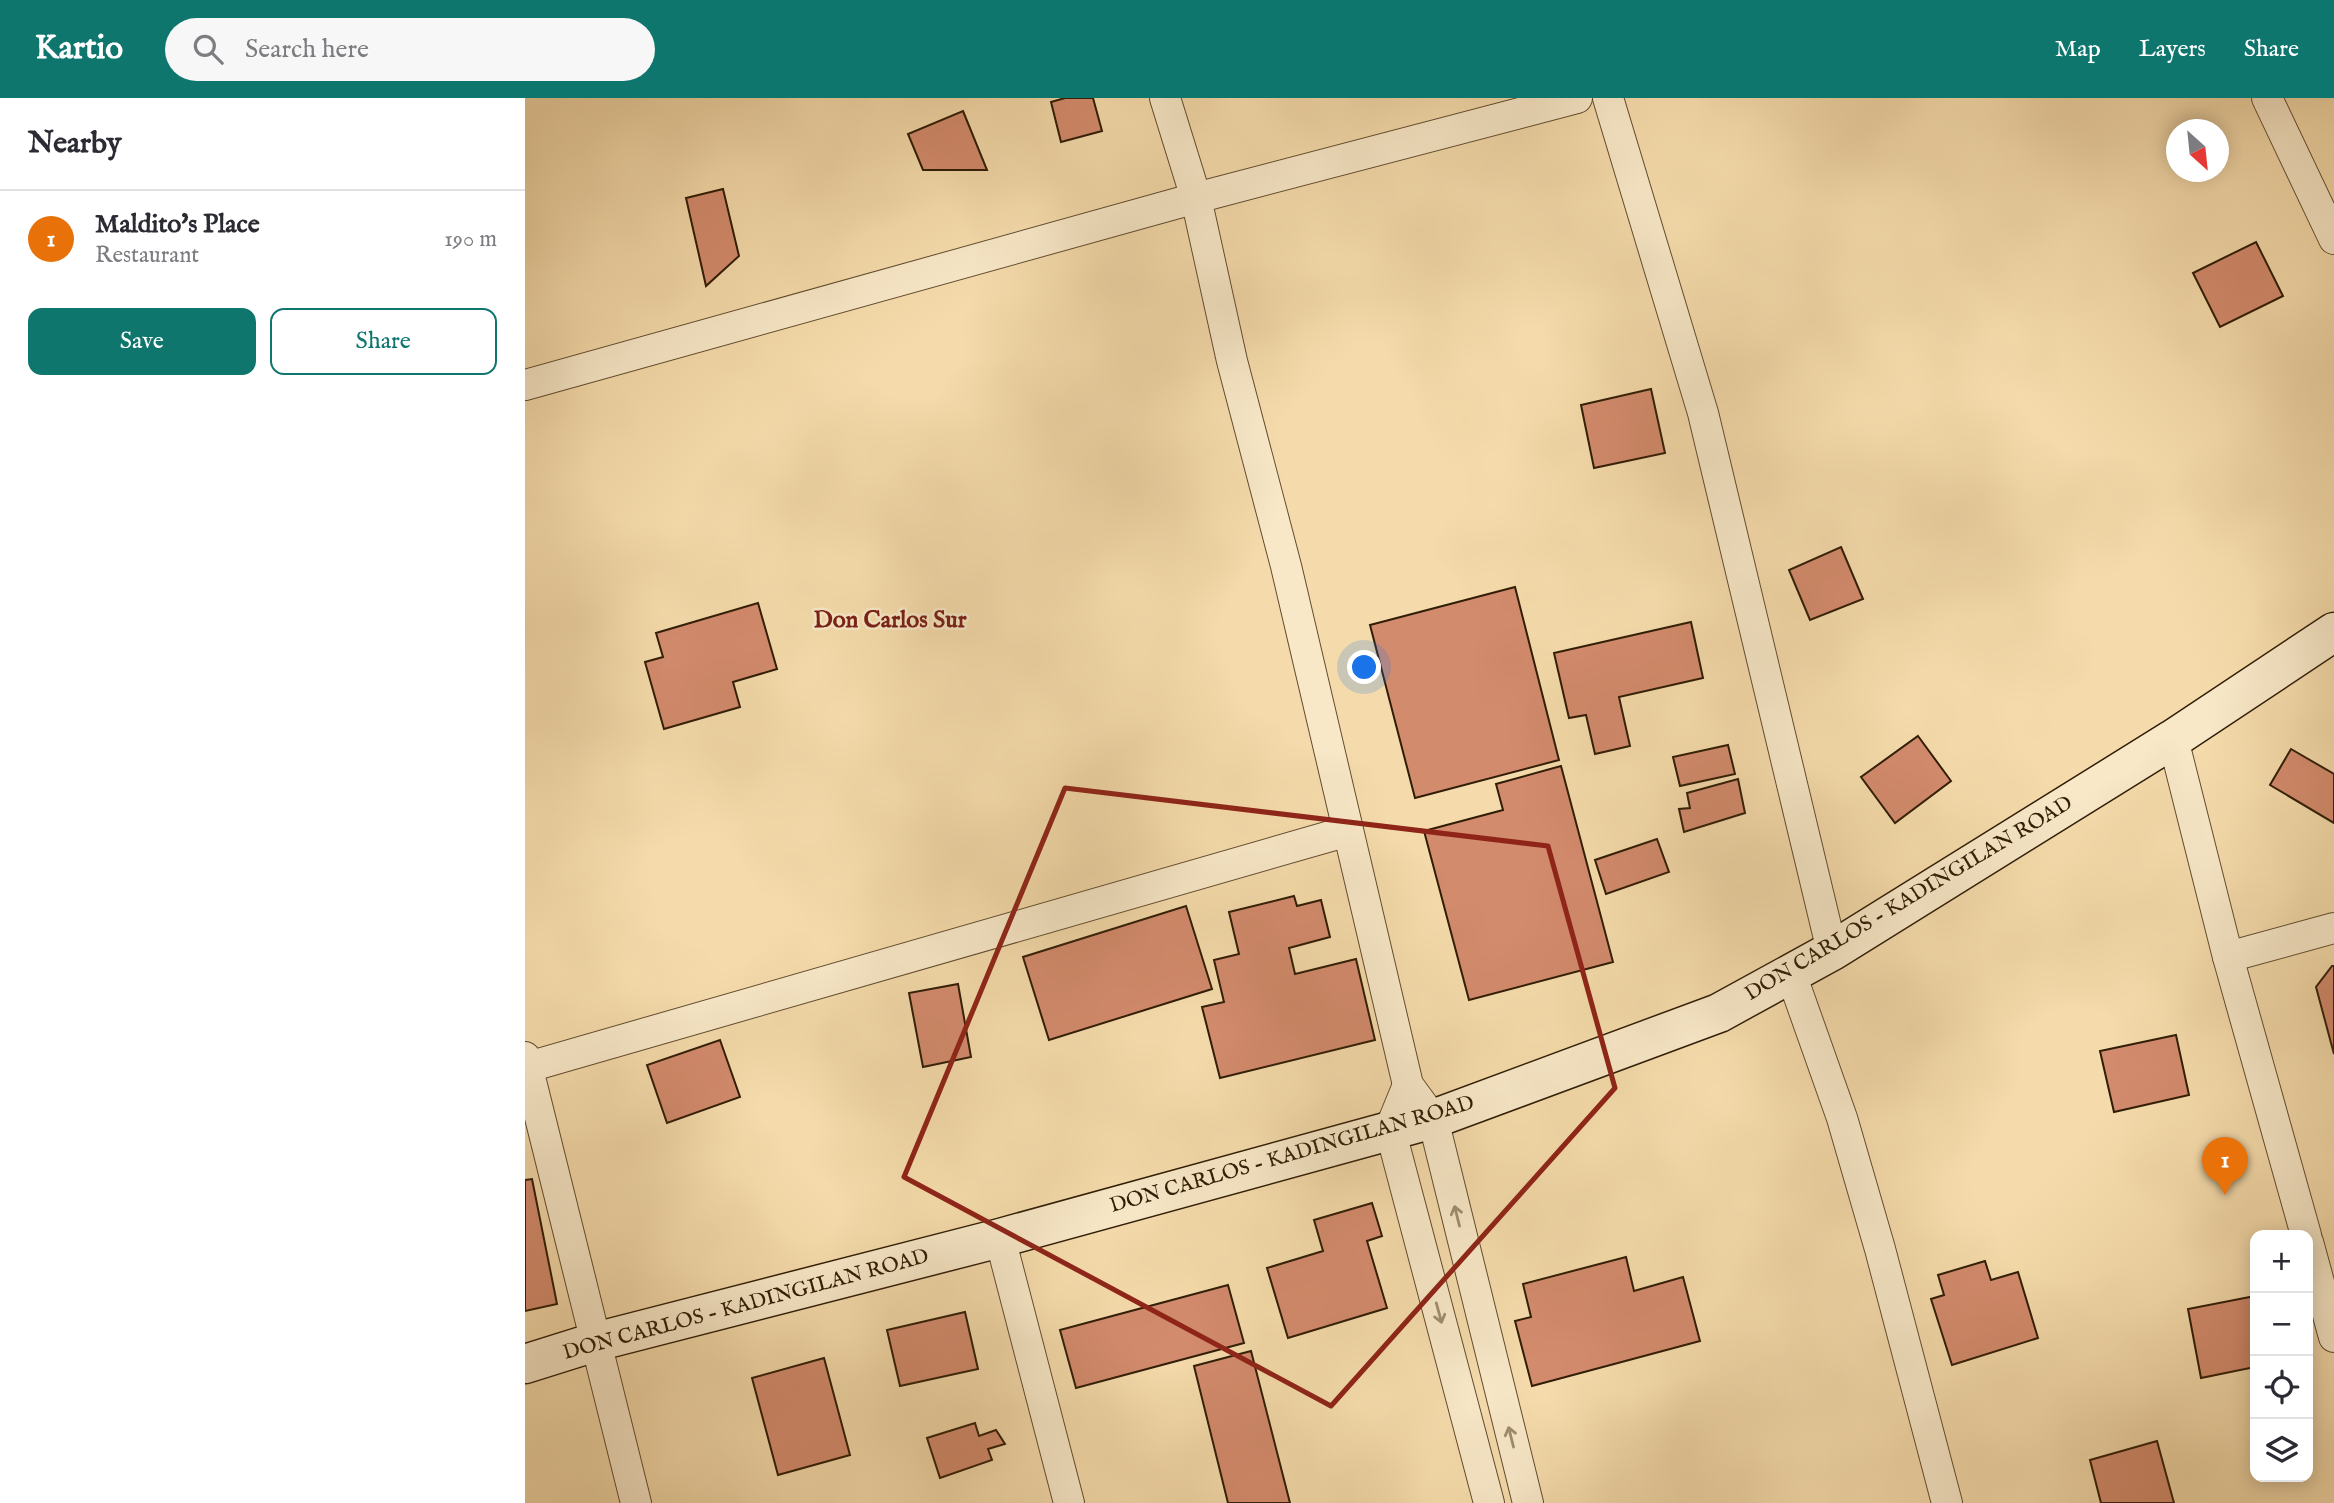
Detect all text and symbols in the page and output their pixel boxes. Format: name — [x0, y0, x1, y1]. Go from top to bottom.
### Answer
search box — [165, 18, 655, 81]
text: Kartio — [35, 28, 123, 70]
icon: search — [189, 30, 227, 68]
text: Search here — [245, 33, 369, 66]
text: Map — [2055, 34, 2101, 65]
text: Layers — [2139, 34, 2206, 65]
text: Share — [2244, 34, 2299, 65]
north arrow — [2166, 119, 2229, 182]
text: Nearby — [28, 125, 121, 163]
text: Maldito's Place — [95, 208, 260, 241]
text: 1 — [47, 225, 55, 254]
text: 190 m — [444, 225, 497, 254]
text: Restaurant — [95, 241, 199, 270]
button: Save — [28, 308, 256, 375]
button: Share — [270, 308, 497, 375]
district label: Don Carlos Sur — [813, 605, 967, 636]
your location — [1347, 650, 1381, 684]
street label: DON CARLOS - KADINGILAN ROAD — [1740, 790, 2078, 1008]
street label: DON CARLOS - KADINGILAN ROAD — [1107, 1090, 1477, 1220]
pin: 1 — [2202, 1137, 2248, 1195]
one-way arrow — [1450, 1205, 1463, 1228]
map controls — [2250, 1230, 2313, 1482]
button: + — [2250, 1230, 2313, 1293]
street label: DON CARLOS - KADINGILAN ROAD — [560, 1243, 932, 1367]
button: − — [2250, 1293, 2313, 1356]
one-way arrow — [1433, 1301, 1446, 1324]
button: locate — [2250, 1356, 2313, 1419]
button: layers — [2250, 1419, 2313, 1482]
one-way arrow — [1504, 1426, 1517, 1449]

